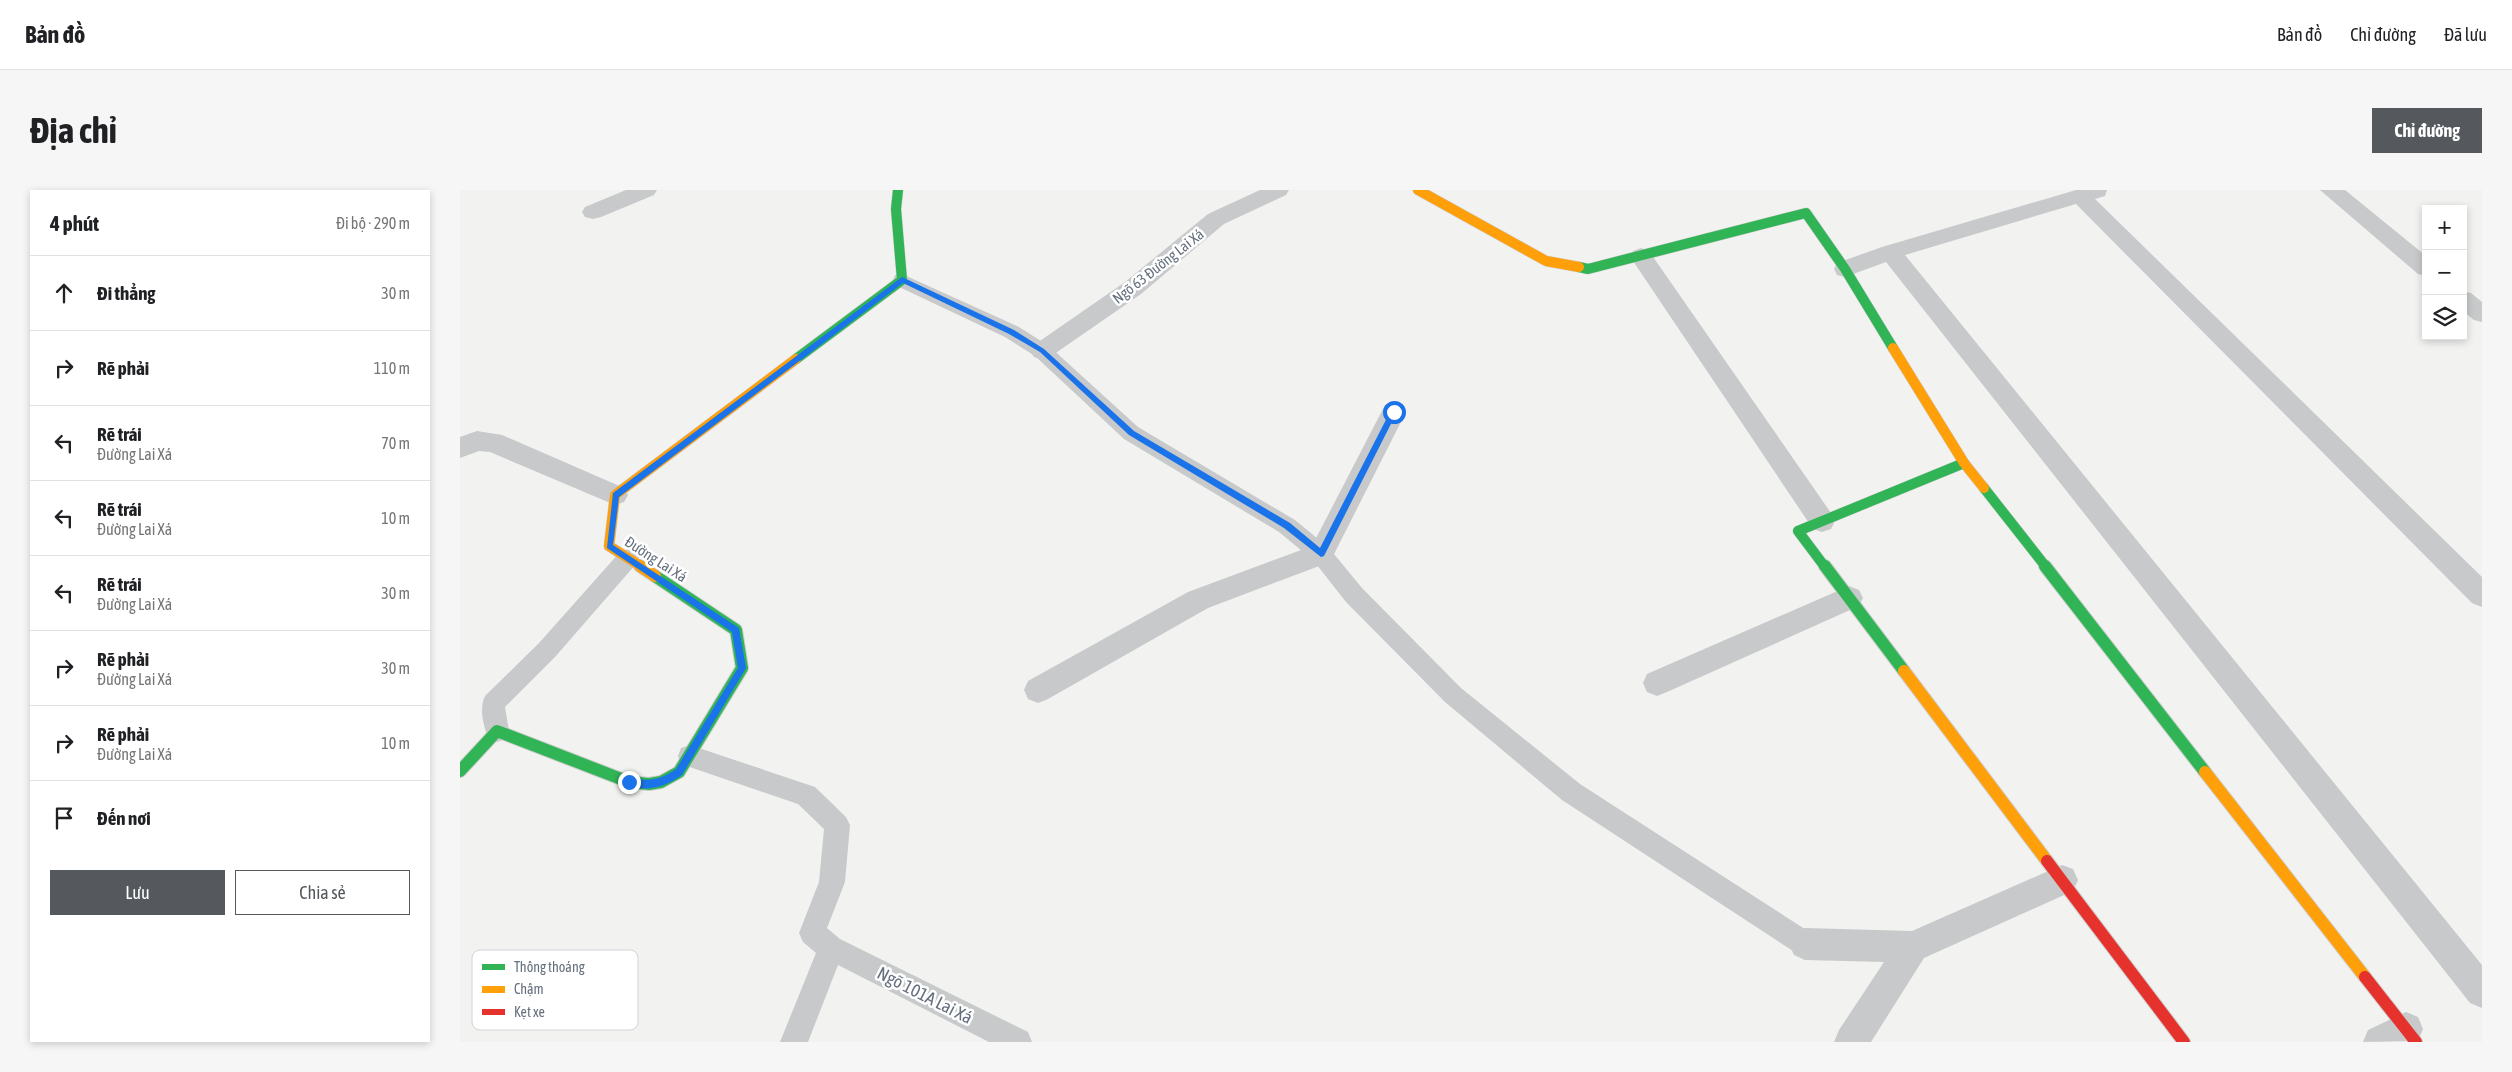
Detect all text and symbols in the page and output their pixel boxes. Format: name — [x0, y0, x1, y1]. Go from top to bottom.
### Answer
text: Bản đồ — [25, 21, 85, 48]
text: Bản đồ — [2277, 24, 2322, 45]
text: Chỉ đường — [2350, 24, 2416, 45]
text: Đã lưu — [2444, 24, 2487, 45]
button: Chỉ đường — [2372, 108, 2482, 153]
text: Địa chỉ — [30, 110, 117, 150]
map controls — [2422, 205, 2467, 340]
button: + — [2422, 205, 2467, 250]
text: 4 phút — [50, 211, 99, 235]
text: Đi bộ · 290 m — [336, 214, 410, 232]
street label: Ngõ 63 Đường Lai Xá — [1109, 225, 1207, 307]
button: − — [2422, 250, 2467, 295]
icon: ahead — [50, 279, 78, 307]
text: Đi thẳng — [97, 282, 156, 304]
text: 30 m — [381, 284, 410, 302]
button: layers — [2422, 295, 2467, 340]
icon: right — [50, 354, 78, 382]
text: Rẽ phải — [97, 357, 149, 379]
text: 110 m — [374, 359, 410, 377]
route start — [1383, 401, 1406, 424]
text: Rẽ trái — [97, 423, 142, 445]
icon: left — [50, 429, 78, 457]
text: 70 m — [381, 434, 410, 452]
text: Đường Lai Xá — [97, 445, 172, 463]
text: Rẽ trái — [97, 498, 142, 520]
icon: left — [50, 504, 78, 532]
text: 10 m — [381, 509, 410, 527]
text: Đường Lai Xá — [97, 520, 172, 538]
street label: Đường Lai Xá — [622, 533, 690, 585]
text: Rẽ trái — [97, 573, 142, 595]
icon: left — [50, 579, 78, 607]
text: 30 m — [381, 584, 410, 602]
text: Đường Lai Xá — [97, 595, 172, 613]
text: Rẽ phải — [97, 648, 149, 670]
icon: right — [50, 654, 78, 682]
text: 30 m — [381, 659, 410, 677]
text: Đường Lai Xá — [97, 670, 172, 688]
text: Rẽ phải — [97, 723, 149, 745]
icon: right — [50, 729, 78, 757]
text: 10 m — [381, 734, 410, 752]
text: Đường Lai Xá — [97, 745, 172, 763]
route end — [618, 771, 641, 794]
icon: arrive — [50, 804, 78, 832]
text: Đến nơi — [97, 807, 151, 829]
button: Lưu — [50, 870, 225, 915]
button: Chia sẻ — [235, 870, 410, 915]
legend — [472, 950, 638, 1030]
text: Thông thoáng — [514, 959, 585, 975]
street label: Ngõ 101A Lai Xá — [874, 962, 976, 1028]
text: Chậm — [514, 981, 544, 997]
text: Kẹt xe — [514, 1004, 545, 1020]

